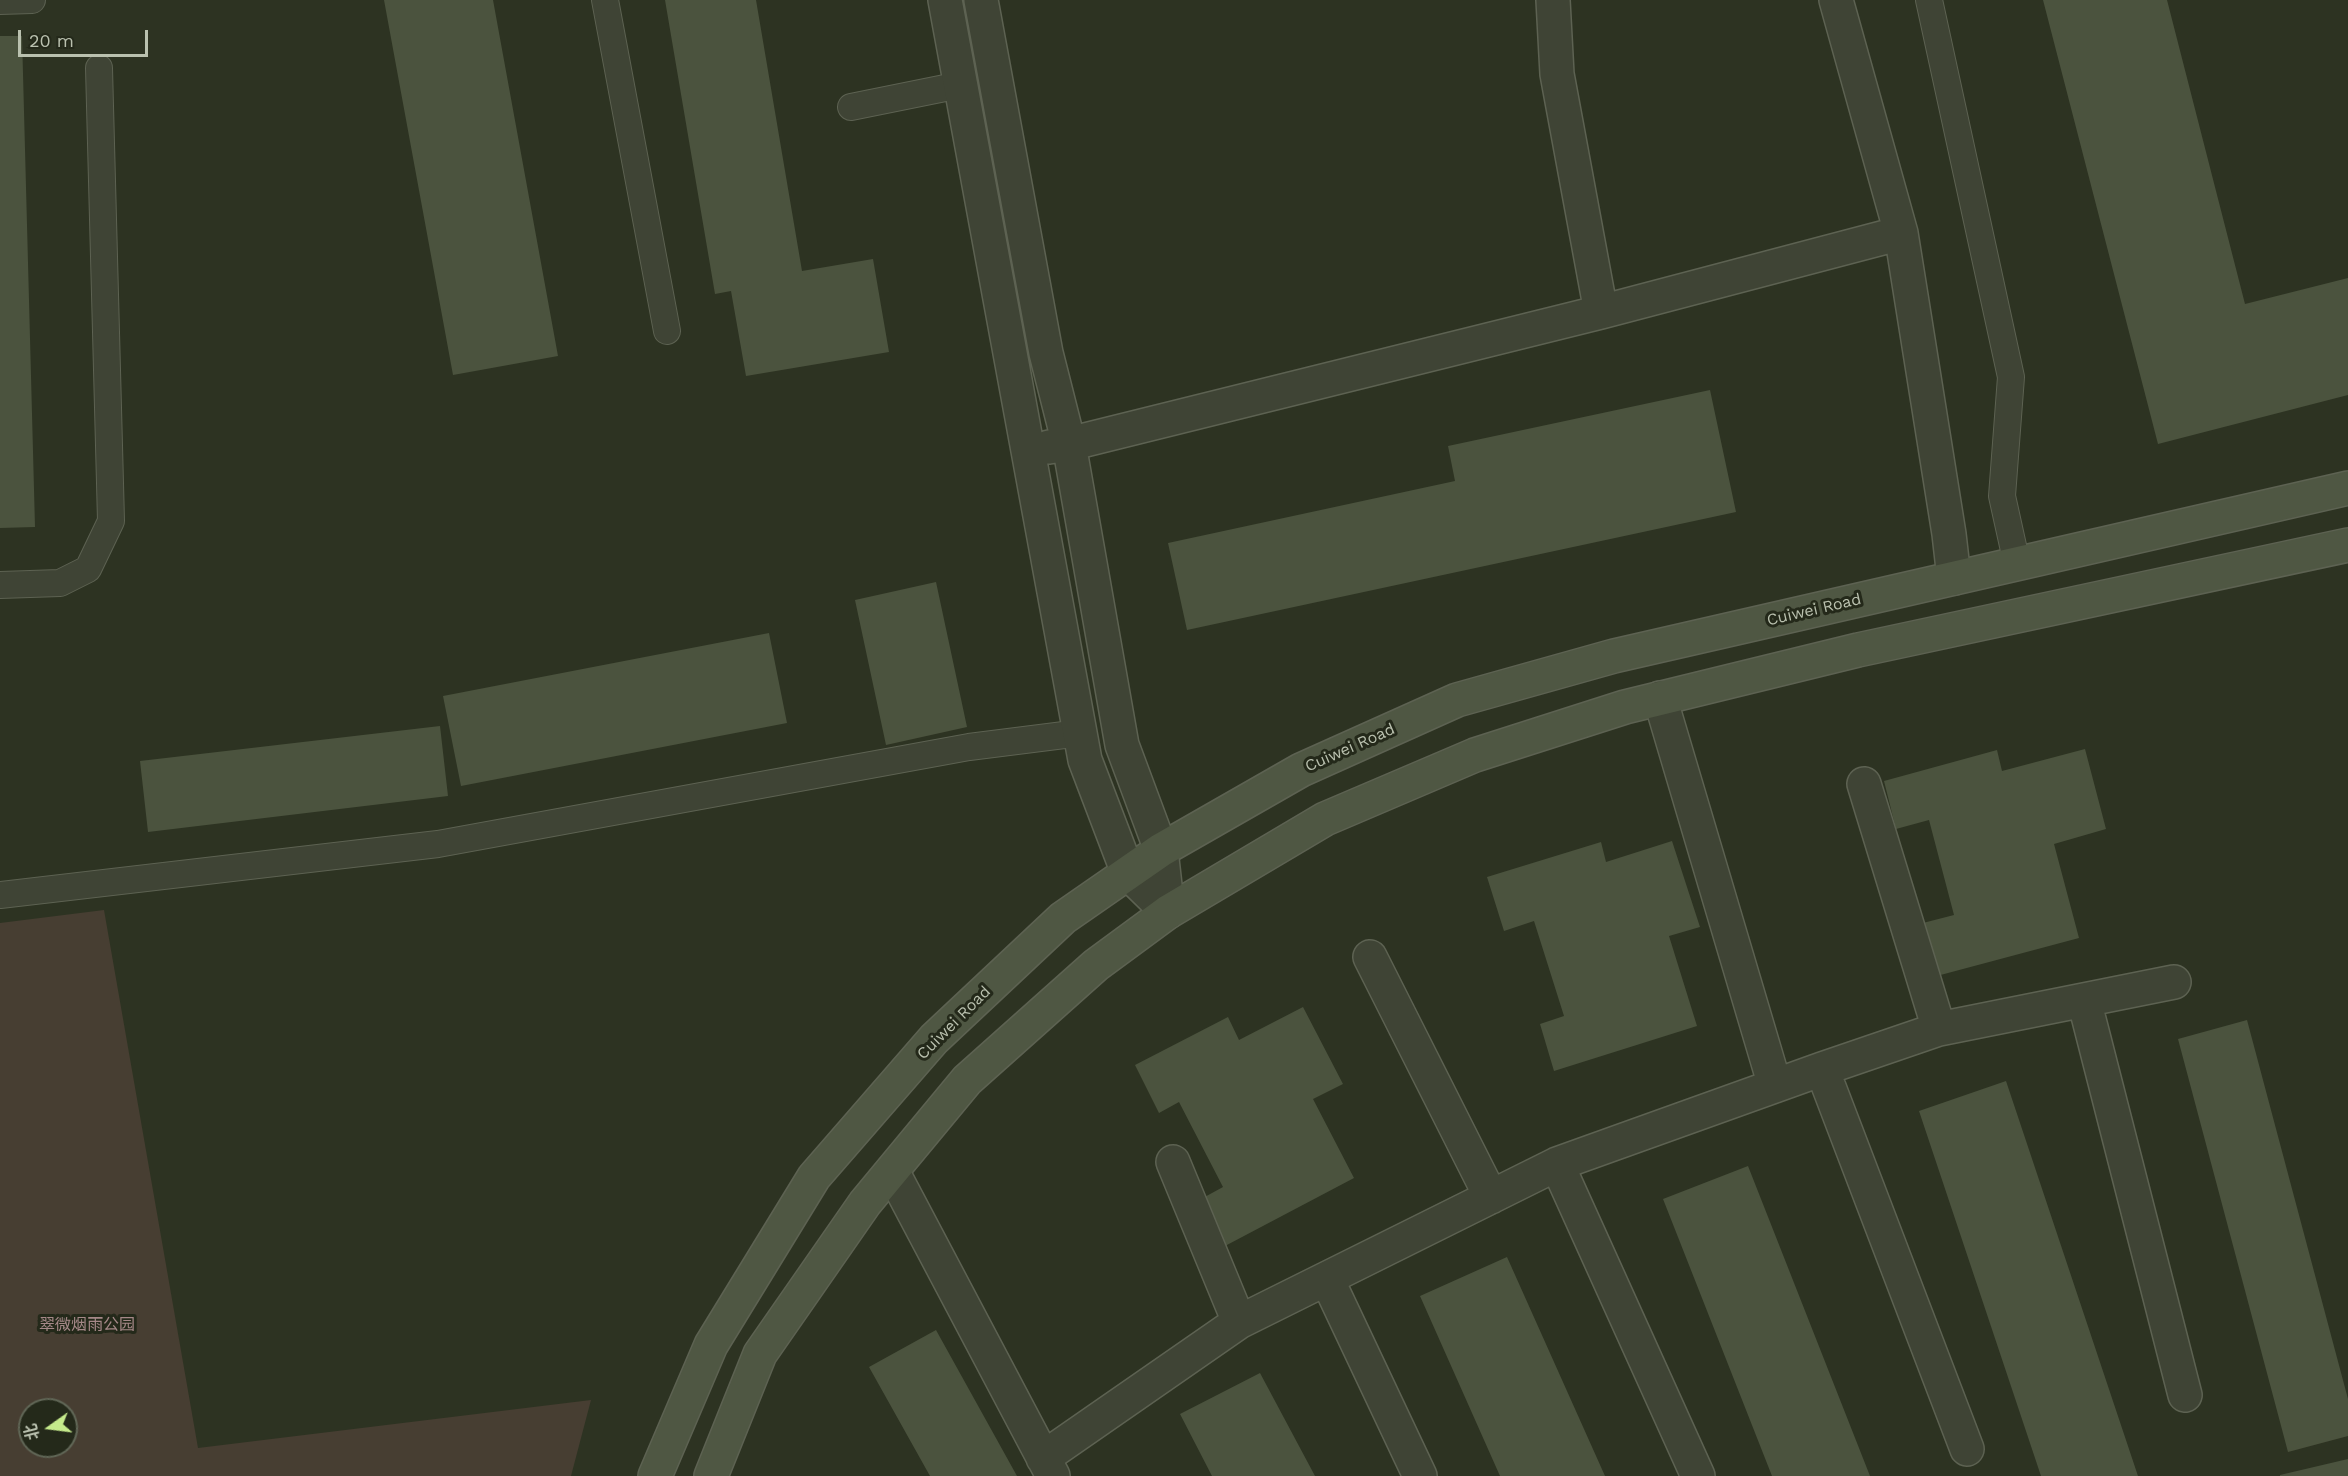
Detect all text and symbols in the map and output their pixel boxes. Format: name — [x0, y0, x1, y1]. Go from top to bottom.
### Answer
scale bar — [21, 18, 152, 56]
text: 20 m — [29, 30, 74, 51]
street label: Cuiwei Road — [1765, 590, 1863, 630]
street label: Cuiwei Road — [1302, 720, 1398, 776]
street label: Cuiwei Road — [913, 982, 995, 1064]
park label: 翠微烟雨公园 — [39, 1315, 135, 1335]
north arrow — [18, 1398, 78, 1458]
text: 北 — [21, 1422, 43, 1442]

